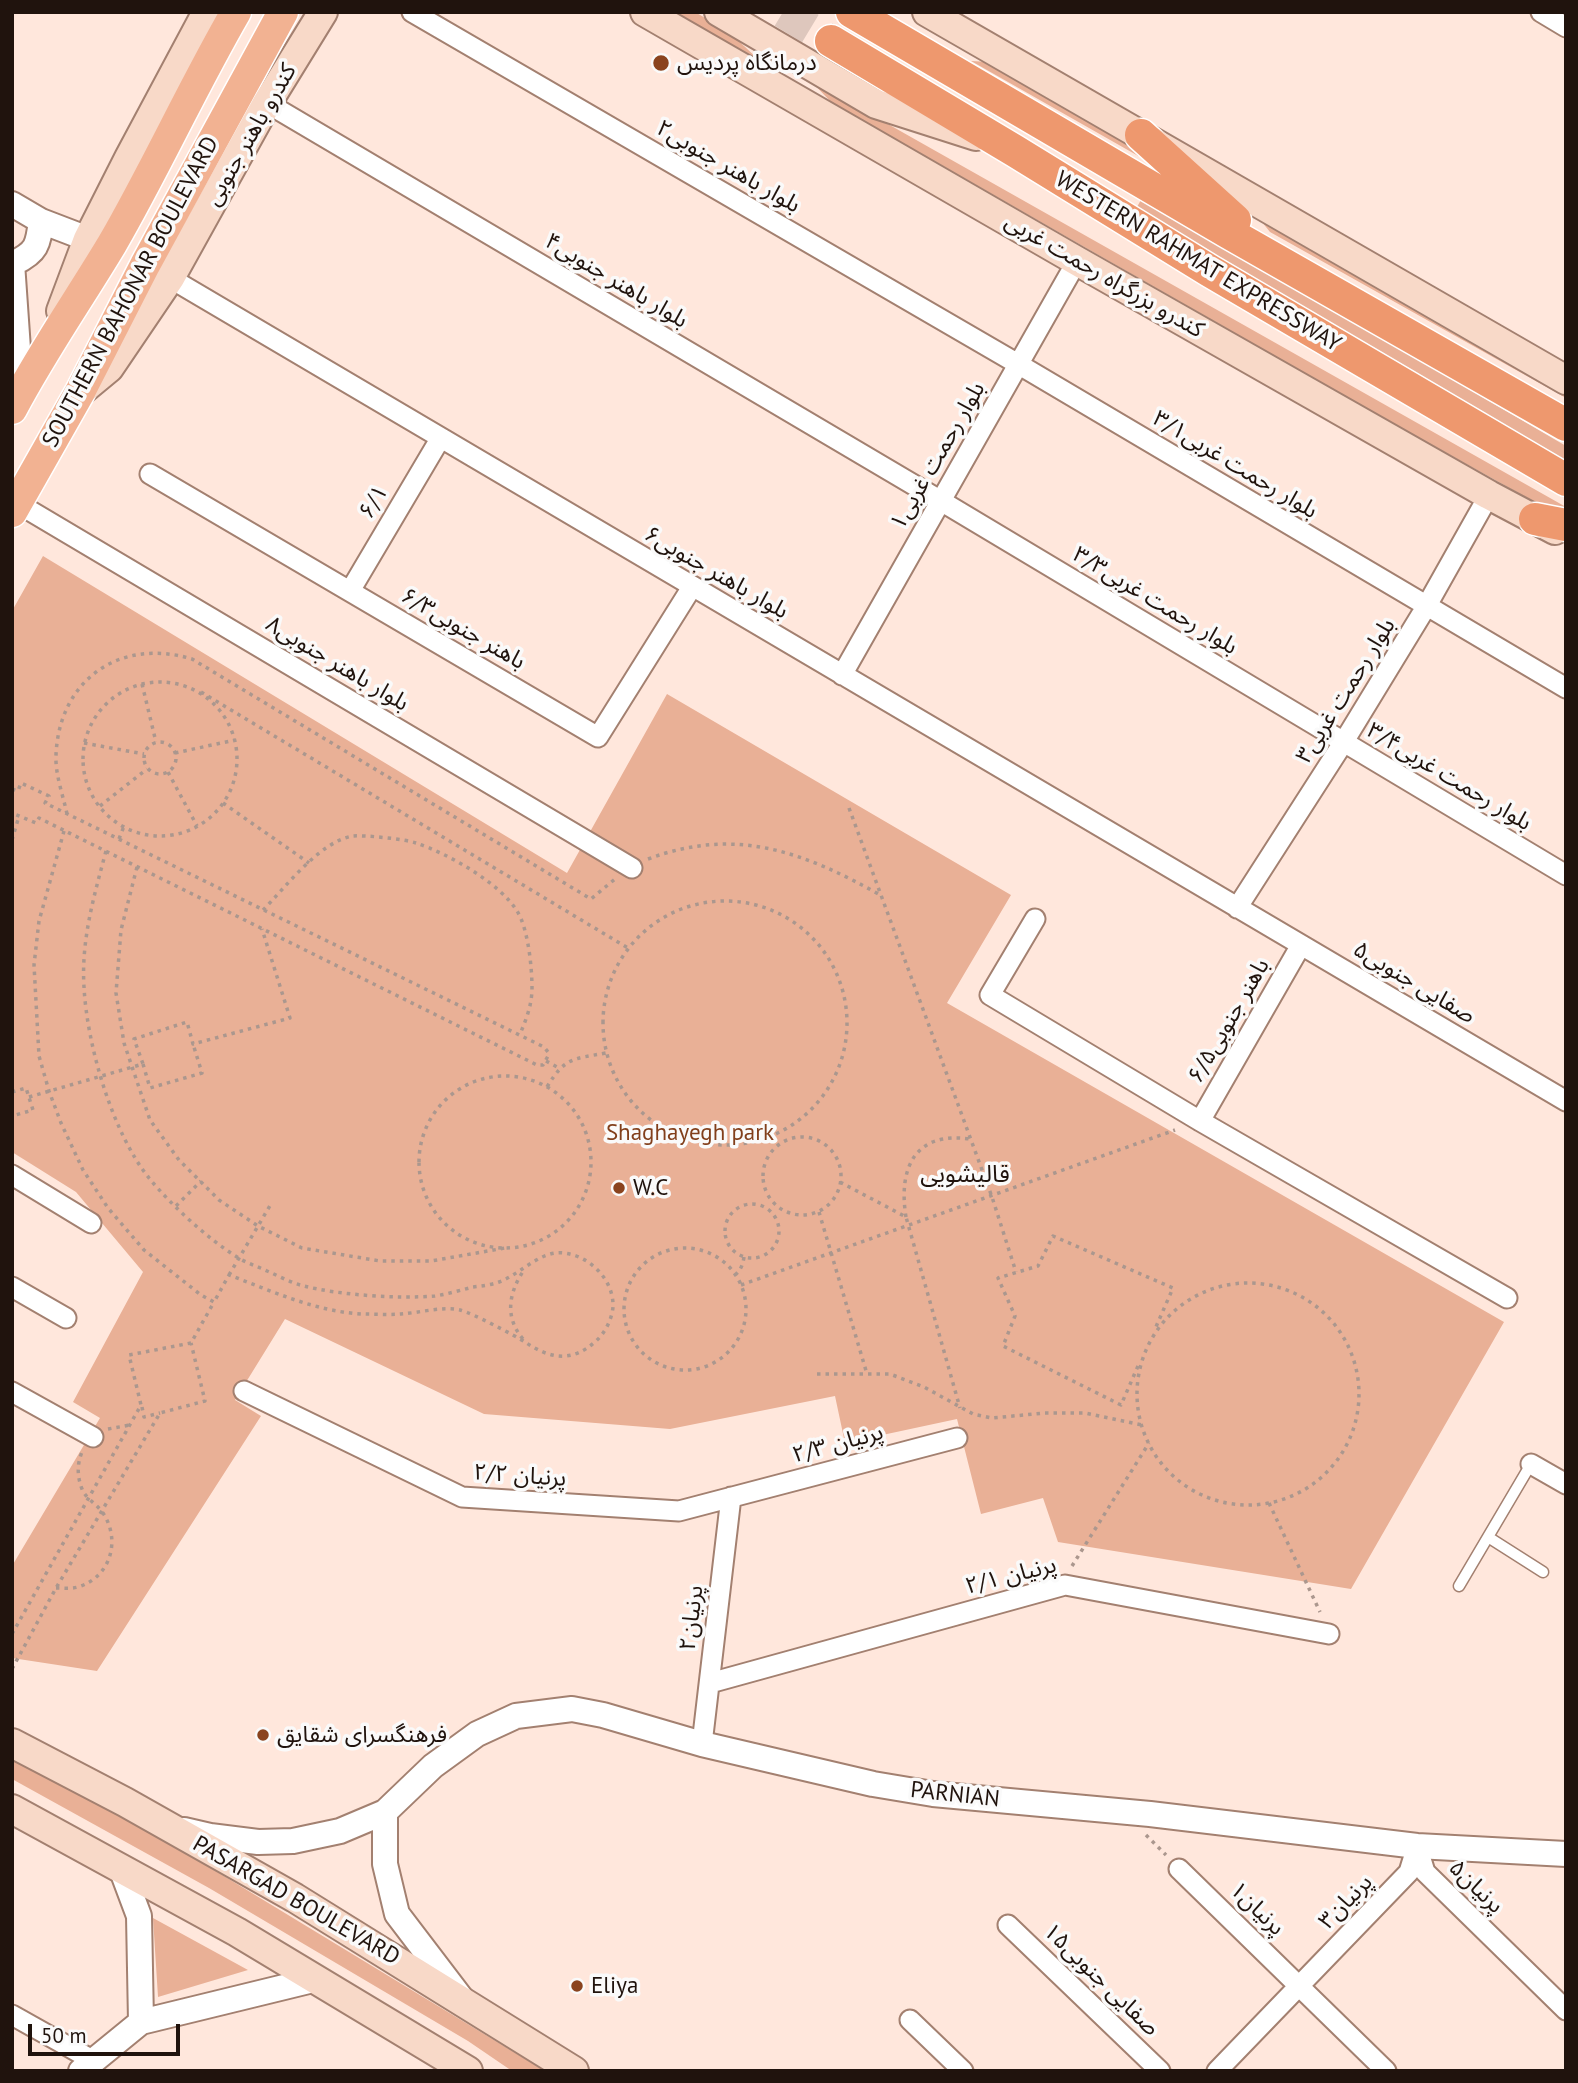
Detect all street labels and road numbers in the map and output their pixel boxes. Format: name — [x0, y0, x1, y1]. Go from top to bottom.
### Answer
street label: کندرو باهنر جنوبی — [199, 59, 303, 211]
street label: بلوار باهنر جنوبی۲ — [651, 115, 805, 219]
street label: SOUTHERN BAHONAR BOULEVARD — [37, 132, 225, 452]
street label: WESTERN RAHMAT EXPRESSWAY — [1050, 166, 1346, 358]
street label: کندرو بزرگراه رحمت غربی — [1000, 208, 1208, 344]
street label: بلوار باهنر جنوبی۴ — [540, 228, 692, 334]
street label: بلوار رحمت غربی۱ — [885, 377, 991, 535]
street label: بلوار رحمت غربی۳/۱ — [1148, 405, 1322, 525]
street label: ۶/۱ — [353, 480, 395, 524]
street label: بلوار باهنر جنوبی۶ — [639, 521, 793, 625]
street label: بلوار رحمت غربی۳/۳ — [1068, 541, 1242, 661]
street label: ۶/۳باهنر جنوبی — [396, 582, 530, 676]
street label: ۸بلوار باهنر جنوبی — [261, 611, 413, 717]
street label: بلوار رحمت غربی۳ — [1290, 613, 1402, 769]
street label: بلوار رحمت غربی۳/۴ — [1362, 717, 1536, 837]
street label: صفایی جنوبی۵ — [1348, 936, 1480, 1030]
street label: باهنر جنوبی۶/۵ — [1182, 954, 1276, 1088]
street label: پرنیان ۲/۳ — [789, 1419, 887, 1469]
street label: پرنیان ۲/۲ — [473, 1459, 567, 1493]
street label: پرنیان ۲/۱ — [962, 1551, 1060, 1601]
street label: پرنیان۲ — [674, 1584, 710, 1652]
street label: PARNIAN — [909, 1777, 1001, 1813]
street label: PASARGAD BOULEVARD — [188, 1830, 404, 1972]
street label: پرنیان۵ — [1443, 1854, 1509, 1920]
street label: پرنیان۳ — [1313, 1869, 1379, 1935]
street label: پرنیان۱ — [1224, 1876, 1290, 1942]
street label: صفایی جنوبی۱۵ — [1037, 1918, 1165, 2042]

